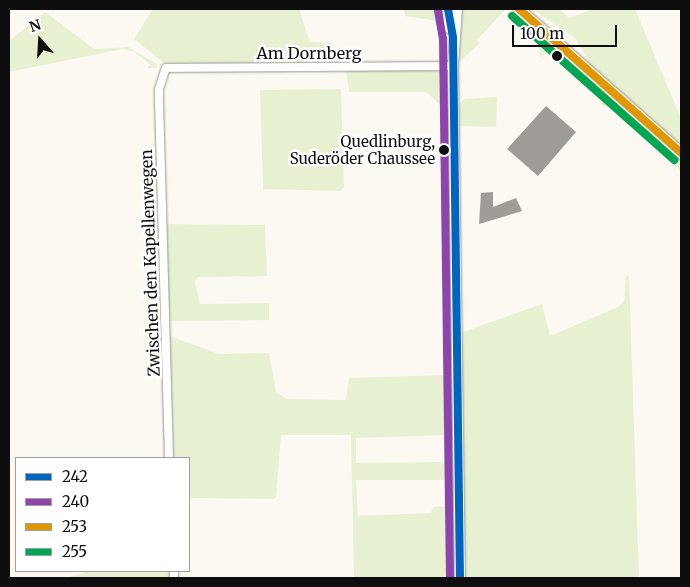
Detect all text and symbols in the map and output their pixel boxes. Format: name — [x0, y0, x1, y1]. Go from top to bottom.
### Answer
north arrow — [15, 15, 65, 65]
scale bar — [515, 15, 620, 47]
text: N — [27, 16, 43, 36]
text: 100 m — [520, 24, 564, 43]
street label: Am Dornberg — [256, 43, 362, 63]
unlabelled marker — [552, 51, 562, 61]
place label: Quedlinburg, Suderöder Chaussee — [290, 132, 435, 167]
marker: Quedlinburg, Suderöder Chaussee — [439, 145, 449, 155]
street label: Zwischen den Kapellenwegen — [136, 149, 164, 377]
legend — [15, 457, 190, 572]
text: 242 — [62, 467, 88, 486]
text: 240 — [62, 492, 89, 511]
text: 253 — [62, 517, 87, 536]
text: 255 — [62, 542, 87, 561]

